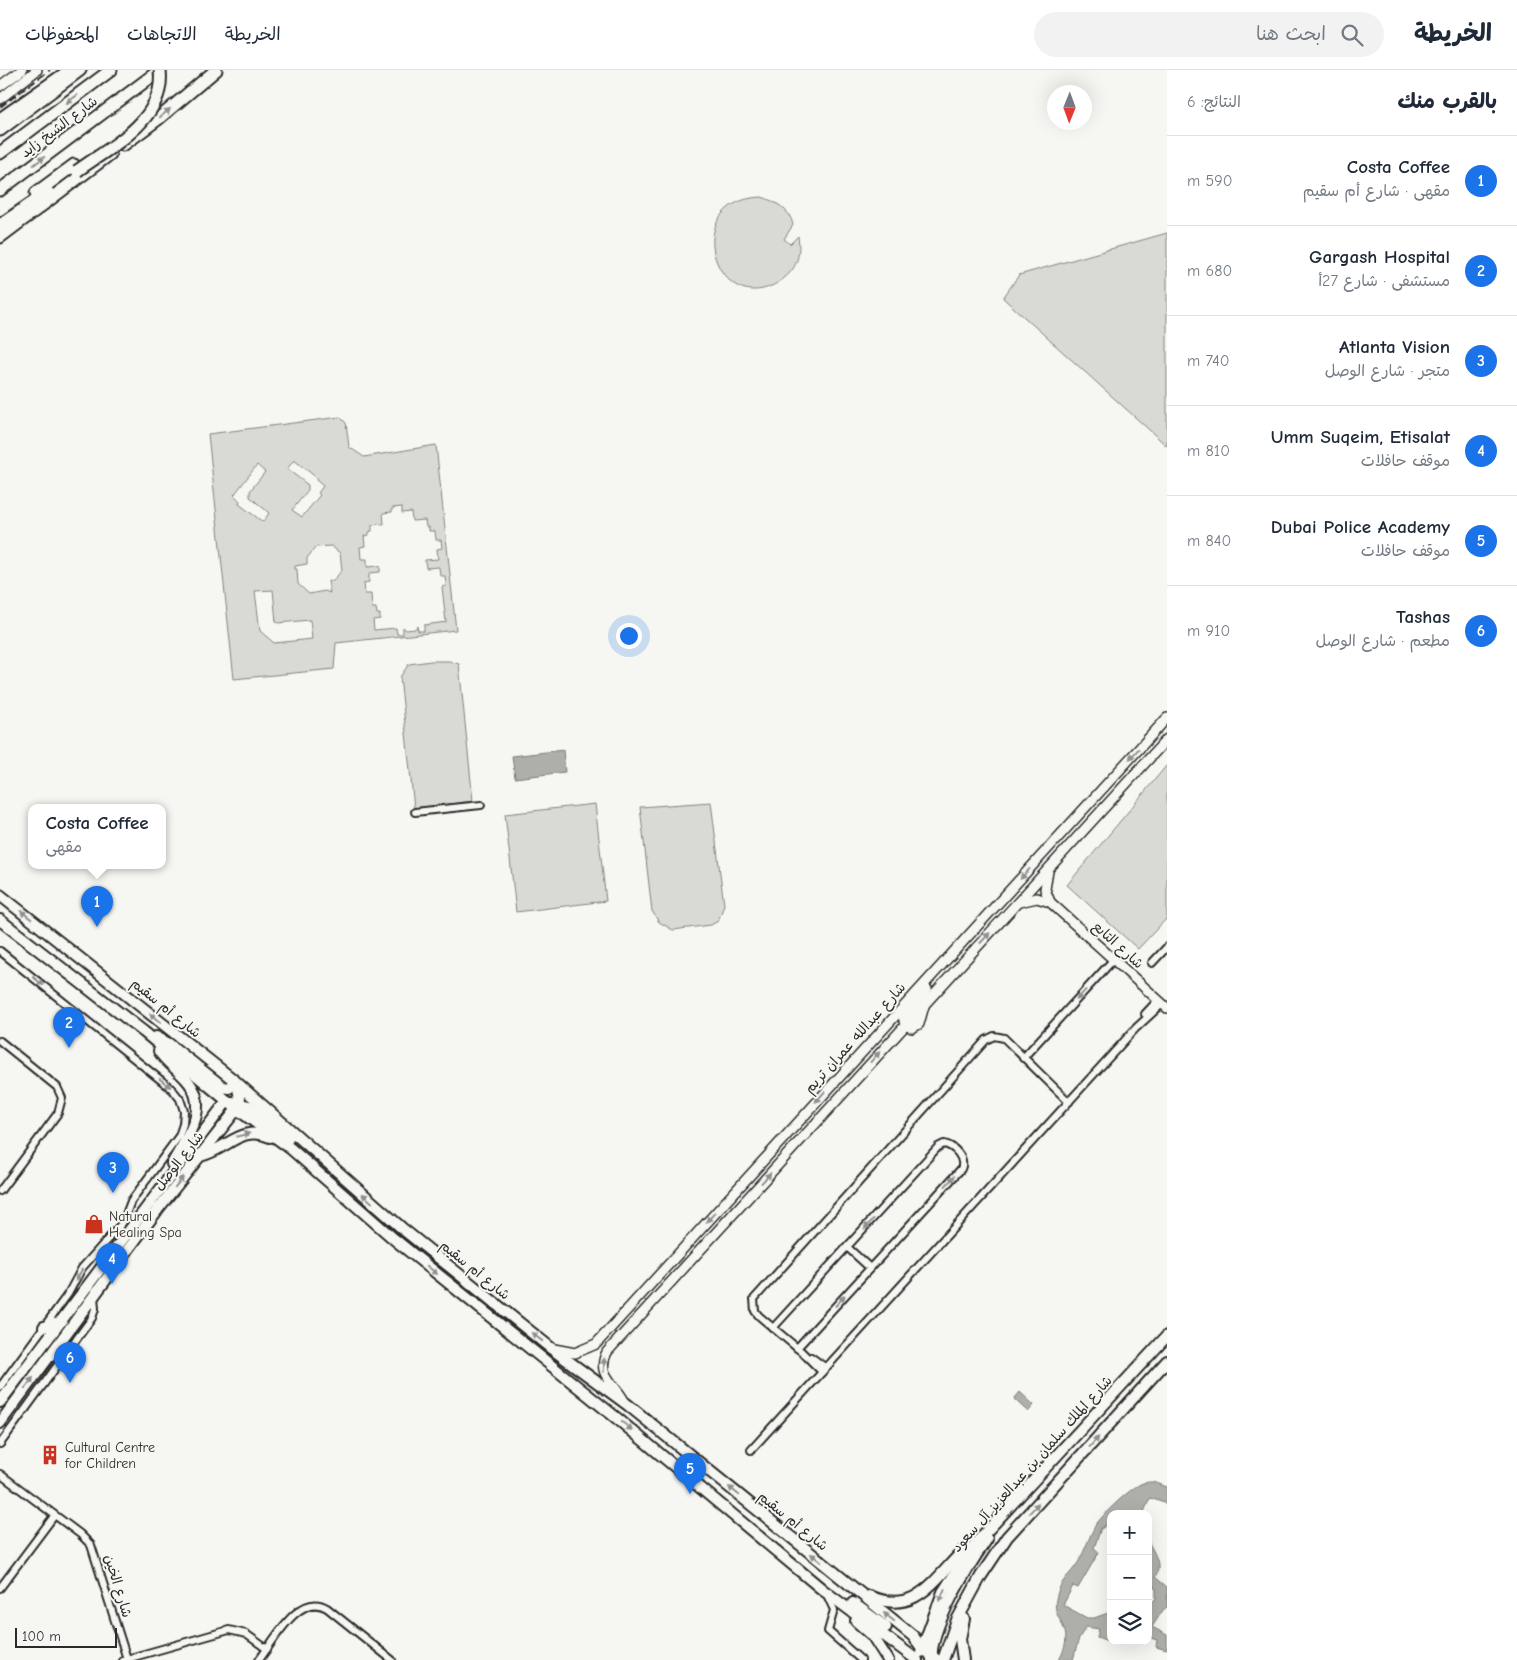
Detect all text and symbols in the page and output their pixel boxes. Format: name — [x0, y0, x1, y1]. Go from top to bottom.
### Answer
search box — [1034, 12, 1384, 57]
text: الخريطة — [1414, 19, 1492, 47]
icon: search — [1338, 21, 1366, 49]
text: ابحث هنا — [1256, 23, 1326, 45]
text: المحفوظات — [25, 24, 99, 45]
text: الاتجاهات — [127, 24, 197, 45]
text: الخريطة — [225, 24, 281, 45]
north arrow — [1047, 85, 1092, 130]
text: بالقرب منك — [1397, 89, 1497, 113]
street label: شارع الشيخ زايد — [17, 93, 101, 162]
text: النتائج: 6 — [1187, 93, 1241, 111]
one-way arrow — [65, 94, 79, 104]
one-way arrow — [158, 108, 171, 119]
one-way arrow — [32, 155, 45, 166]
text: Costa Coffee — [1347, 156, 1450, 178]
text: 590 m — [1187, 172, 1233, 190]
text: 1 — [1478, 172, 1484, 190]
text: مقهى · شارع أم سقيم — [1303, 182, 1450, 200]
text: Gargash Hospital — [1309, 246, 1450, 268]
text: 680 m — [1187, 262, 1232, 280]
text: 2 — [1477, 262, 1485, 280]
text: مستشفى · شارع 27أ — [1318, 272, 1450, 290]
text: Atlanta Vision — [1339, 336, 1450, 358]
text: 740 m — [1187, 352, 1229, 370]
text: 3 — [1477, 352, 1485, 370]
text: متجر · شارع الوصل — [1325, 362, 1450, 380]
text: Umm Suqeim, Etisalat — [1271, 426, 1450, 448]
text: 810 m — [1187, 442, 1230, 460]
text: 4 — [1477, 442, 1485, 460]
text: موقف حافلات — [1361, 452, 1450, 470]
text: Dubai Police Academy — [1271, 516, 1450, 538]
text: 840 m — [1187, 532, 1231, 550]
text: 5 — [1477, 532, 1485, 550]
text: موقف حافلات — [1361, 542, 1450, 560]
text: Tashas — [1396, 606, 1450, 628]
text: 910 m — [1187, 622, 1230, 640]
text: 6 — [1477, 622, 1485, 640]
your location — [616, 623, 642, 649]
text: مطعم · شارع الوصل — [1316, 632, 1450, 650]
one-way arrow — [1128, 747, 1140, 759]
popup — [28, 804, 166, 869]
text: Costa Coffee — [45, 812, 149, 834]
text: مقهى — [45, 838, 82, 856]
one-way arrow — [1019, 867, 1030, 880]
pin: 1 — [81, 886, 113, 927]
one-way arrow — [19, 910, 33, 920]
street label: شارع التابع — [1088, 918, 1147, 974]
one-way arrow — [979, 932, 991, 944]
street label: شارع أم سقيم — [126, 975, 204, 1043]
one-way arrow — [31, 976, 45, 986]
street label: شارع عبدالله عمران تريم — [801, 979, 911, 1098]
one-way arrow — [1075, 989, 1087, 1001]
pin: 2 — [53, 1007, 85, 1048]
one-way arrow — [149, 1012, 162, 1023]
one-way arrow — [869, 1052, 881, 1064]
one-way arrow — [158, 1077, 171, 1088]
one-way arrow — [814, 1090, 826, 1102]
street label: شارع الوصل — [151, 1128, 208, 1195]
one-way arrow — [236, 1131, 251, 1139]
pin: 3 — [97, 1152, 129, 1193]
one-way arrow — [760, 1172, 772, 1184]
one-way arrow — [174, 1176, 185, 1189]
one-way arrow — [944, 1176, 956, 1188]
one-way arrow — [362, 1192, 374, 1204]
place label: Natural Healing Spa — [109, 1208, 182, 1241]
one-way arrow — [705, 1211, 717, 1223]
shop icon: Natural Healing Spa — [83, 1213, 105, 1235]
one-way arrow — [863, 1217, 875, 1229]
street label: شارع أم سقيم — [435, 1237, 513, 1305]
pin: 4 — [96, 1243, 128, 1284]
one-way arrow — [425, 1264, 438, 1275]
one-way arrow — [75, 1267, 83, 1282]
one-way arrow — [834, 1296, 846, 1308]
one-way arrow — [531, 1331, 544, 1342]
pin: 6 — [54, 1342, 86, 1383]
one-way arrow — [601, 1357, 609, 1373]
street label: شارع الملك سلمان بن عبدالعزيز آل سعود — [948, 1372, 1117, 1556]
one-way arrow — [24, 1376, 34, 1390]
one-way arrow — [621, 1420, 633, 1431]
one-way arrow — [1088, 1436, 1100, 1448]
place label: Cultural Centre for Children — [64, 1439, 155, 1472]
building icon: Cultural Centre for Children — [39, 1444, 61, 1466]
pin: 5 — [674, 1453, 706, 1494]
one-way arrow — [728, 1485, 741, 1496]
street label: شارع أم سقيم — [753, 1488, 831, 1556]
one-way arrow — [1028, 1502, 1040, 1514]
map controls — [1107, 1510, 1152, 1645]
button: + — [1107, 1510, 1152, 1555]
street label: شارع الخين — [99, 1552, 136, 1620]
one-way arrow — [810, 1552, 823, 1563]
button: − — [1107, 1555, 1152, 1600]
one-way arrow — [938, 1588, 946, 1602]
button: layers — [1107, 1600, 1152, 1645]
one-way arrow — [883, 1612, 896, 1623]
scale bar — [15, 1625, 118, 1648]
text: 100 m — [22, 1628, 61, 1645]

